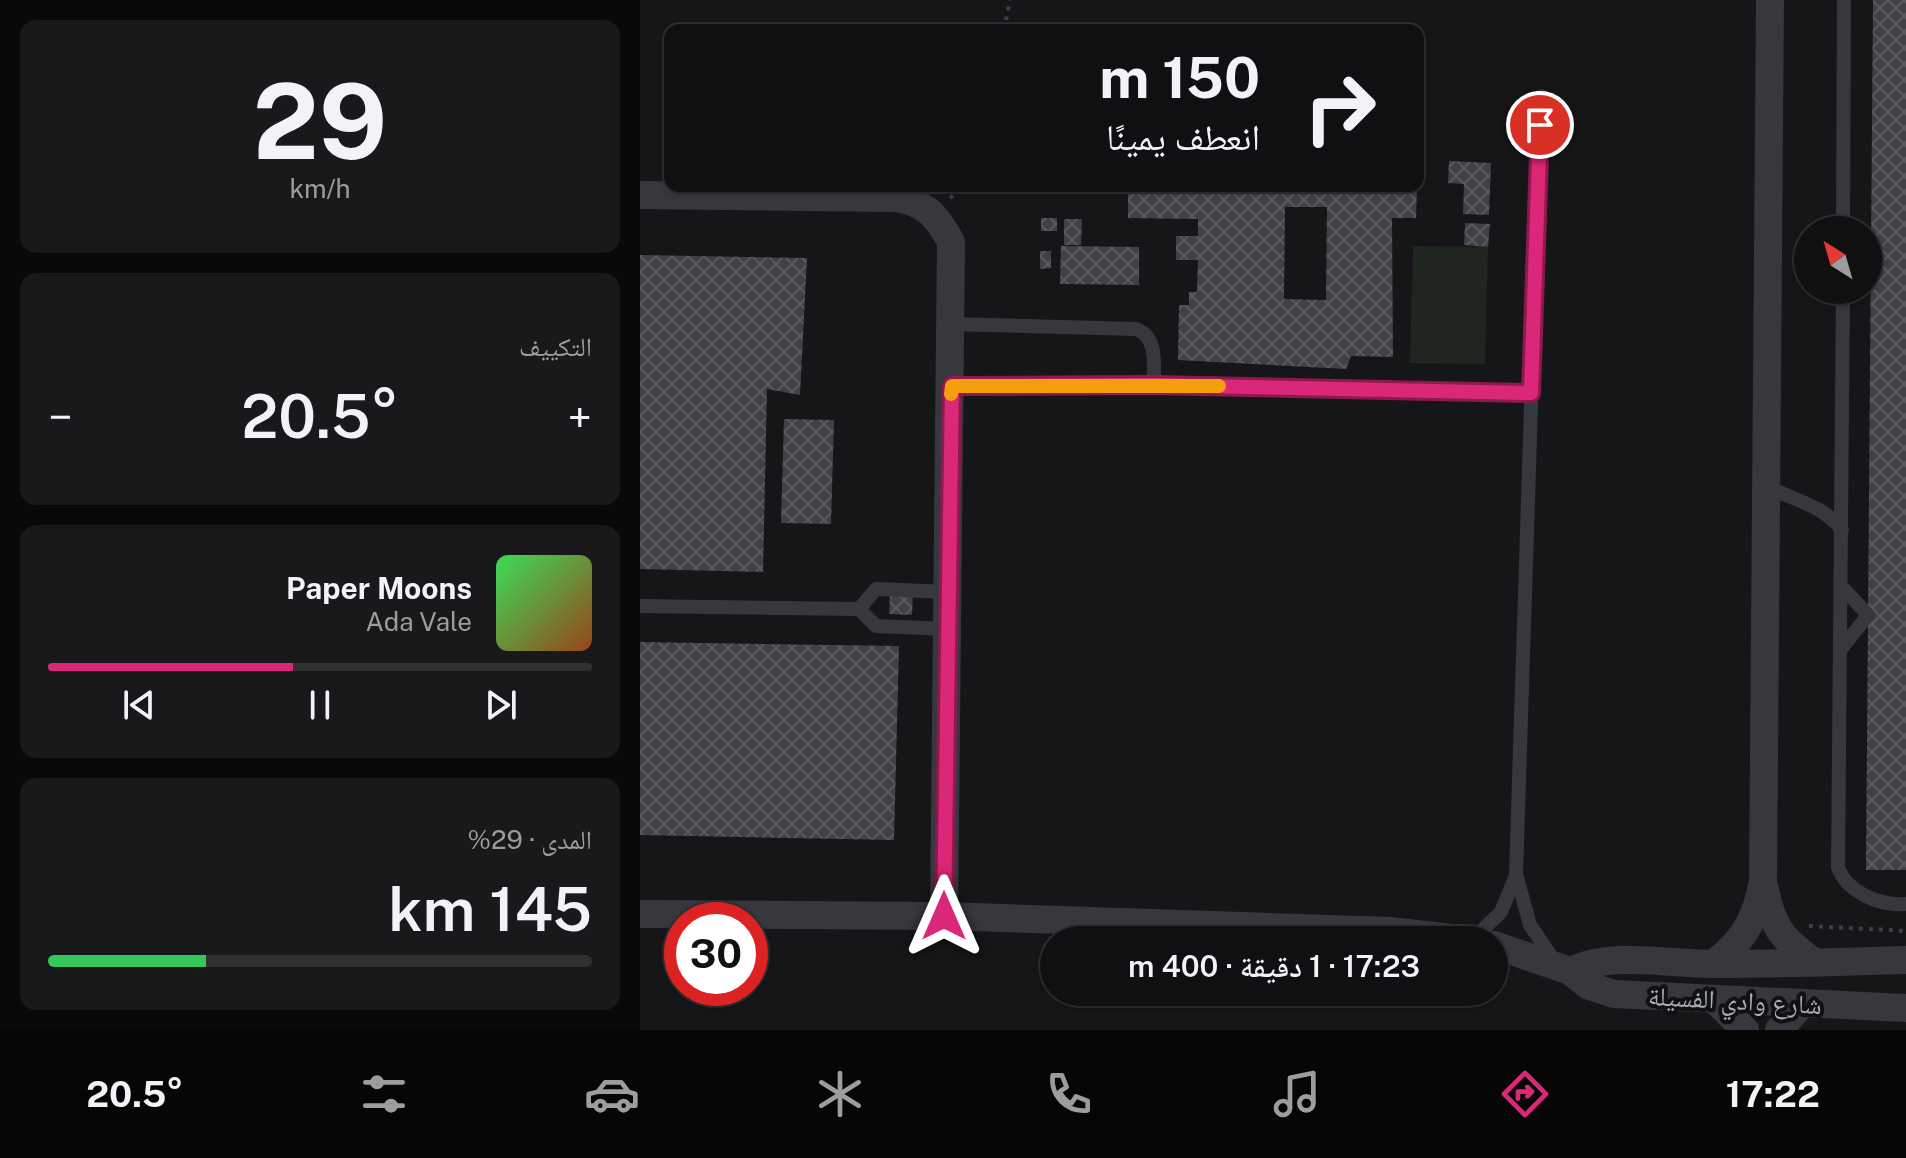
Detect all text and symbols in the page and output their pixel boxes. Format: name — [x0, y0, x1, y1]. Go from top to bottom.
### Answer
text: 150 m — [1099, 45, 1260, 111]
icon: right — [1288, 56, 1392, 160]
text: 29 — [253, 60, 387, 182]
pin — [1506, 91, 1574, 159]
icon: arrive — [1518, 103, 1562, 147]
text: انعطف يمينًا — [1106, 116, 1260, 158]
text: km/h — [289, 173, 351, 204]
north arrow — [1794, 216, 1882, 304]
map controls — [1794, 216, 1882, 304]
text: التكييف — [519, 331, 592, 362]
text: 20.5° — [241, 381, 399, 452]
text: − — [48, 391, 72, 443]
text: + — [568, 391, 592, 443]
text: Paper Moons — [286, 570, 472, 606]
text: Ada Vale — [366, 606, 472, 637]
icon: previous — [117, 683, 161, 727]
icon: pause — [298, 683, 342, 727]
icon: next — [479, 683, 523, 727]
text: المدى · 29% — [467, 824, 592, 855]
text: 145 km — [388, 874, 592, 945]
position arrow — [902, 874, 986, 958]
speed limit sign: 30 — [664, 902, 768, 1006]
text: 17:23 · 1 دقيقة · 400 m — [1128, 948, 1420, 984]
street label: شارع وادي الفسيلة — [1647, 980, 1823, 1026]
icon: filters — [356, 1066, 412, 1122]
icon: car — [584, 1066, 640, 1122]
icon: climate — [812, 1066, 868, 1122]
icon: phone — [1041, 1066, 1097, 1122]
icon: music — [1269, 1066, 1325, 1122]
icon: directions — [1497, 1066, 1553, 1122]
text: 20.5° — [86, 1073, 183, 1115]
text: 17:22 — [1726, 1073, 1820, 1115]

